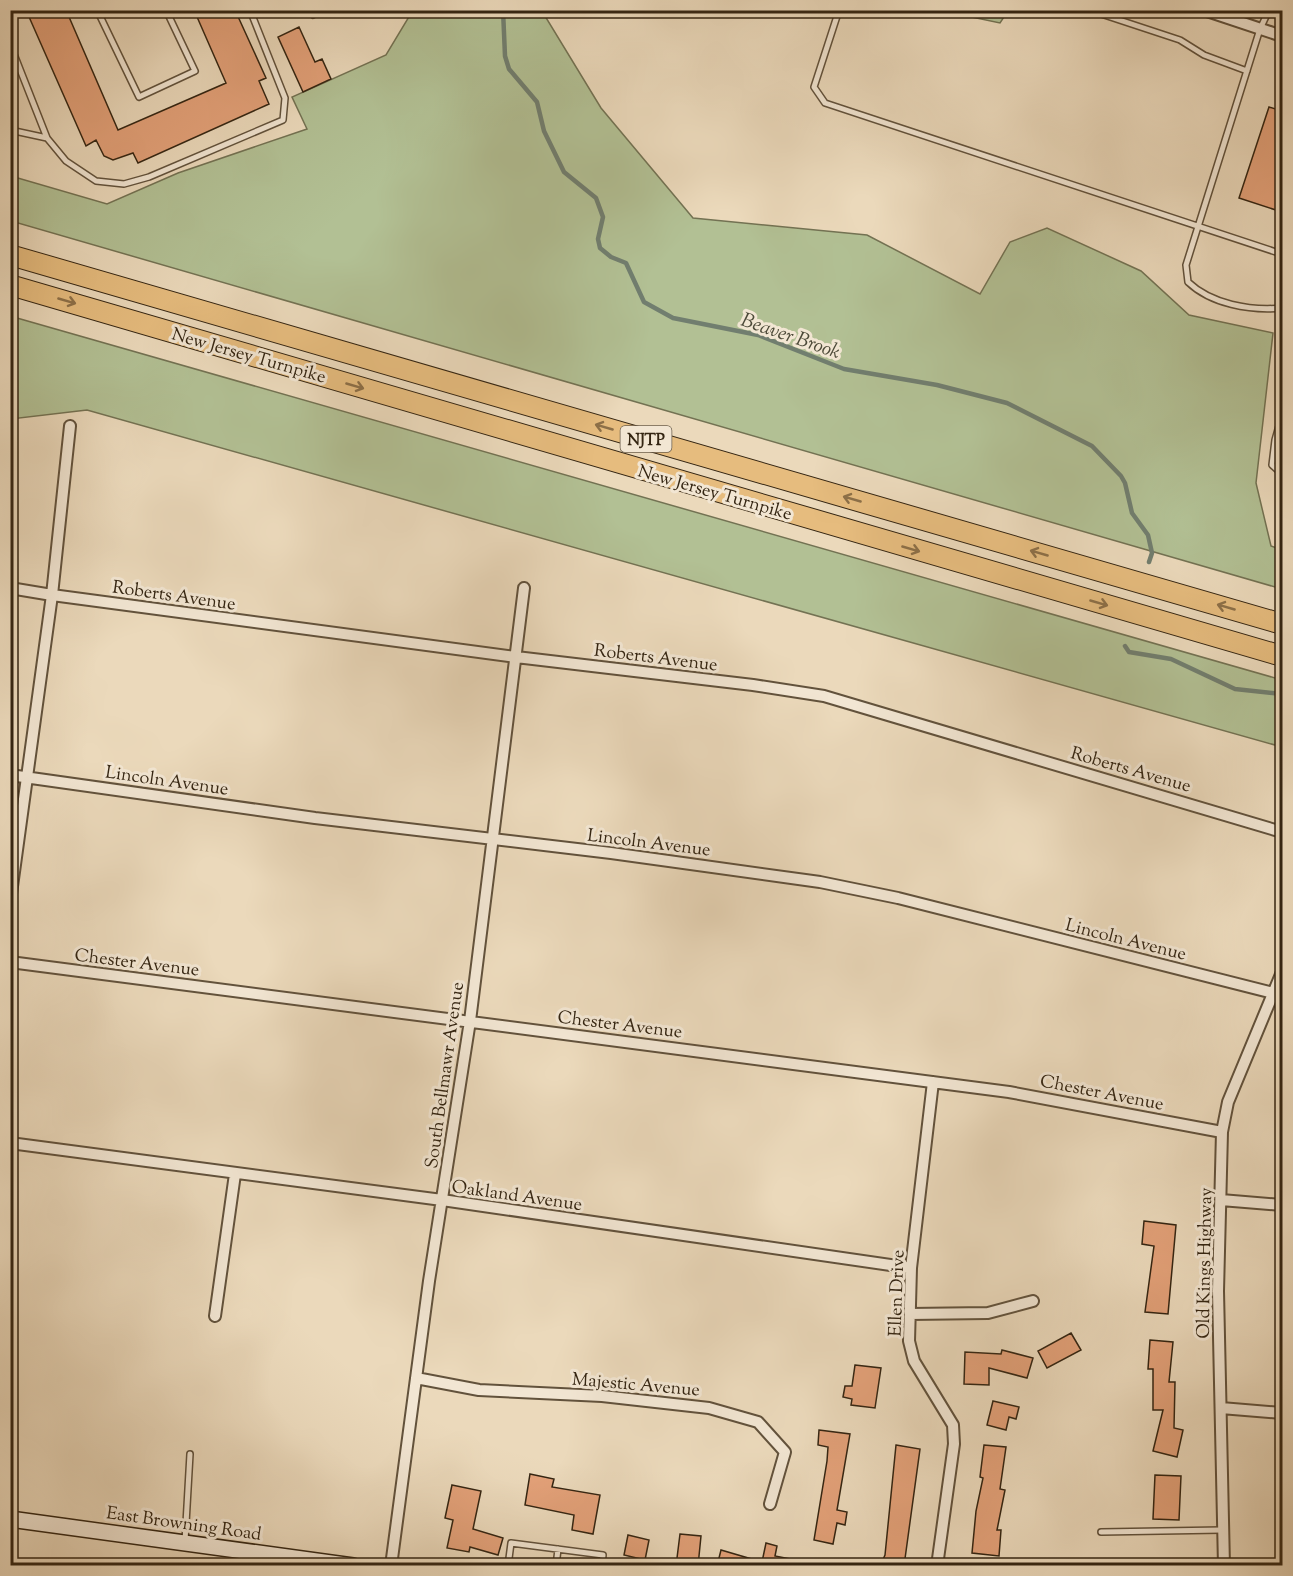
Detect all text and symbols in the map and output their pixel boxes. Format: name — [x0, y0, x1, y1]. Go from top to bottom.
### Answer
one-way arrow — [57, 296, 76, 308]
water label: Beaver Brook — [737, 307, 844, 368]
street label: New Jersey Turnpike — [168, 322, 329, 391]
one-way arrow — [345, 381, 364, 392]
one-way arrow — [595, 421, 614, 432]
road number: NJTP — [620, 426, 672, 452]
street label: New Jersey Turnpike — [634, 459, 795, 528]
one-way arrow — [843, 493, 862, 504]
one-way arrow — [902, 544, 921, 555]
one-way arrow — [1030, 547, 1049, 558]
street label: Roberts Avenue — [110, 575, 237, 619]
one-way arrow — [1089, 598, 1108, 609]
one-way arrow — [1217, 601, 1236, 612]
street label: Roberts Avenue — [593, 639, 719, 679]
street label: Roberts Avenue — [1067, 741, 1194, 801]
street label: Lincoln Avenue — [104, 760, 230, 803]
street label: Lincoln Avenue — [586, 824, 712, 864]
street label: Lincoln Avenue — [1062, 913, 1189, 969]
street label: Chester Avenue — [73, 943, 201, 985]
street label: South Bellmawr Avenue — [420, 980, 472, 1170]
street label: Chester Avenue — [556, 1005, 684, 1047]
street label: Chester Avenue — [1037, 1069, 1166, 1119]
street label: Oakland Avenue — [450, 1175, 584, 1219]
street label: Old Kings Highway — [1192, 1187, 1220, 1339]
street label: Ellen Drive — [883, 1249, 913, 1337]
street label: Majestic Avenue — [571, 1367, 701, 1405]
street label: East Browning Road — [104, 1501, 263, 1549]

